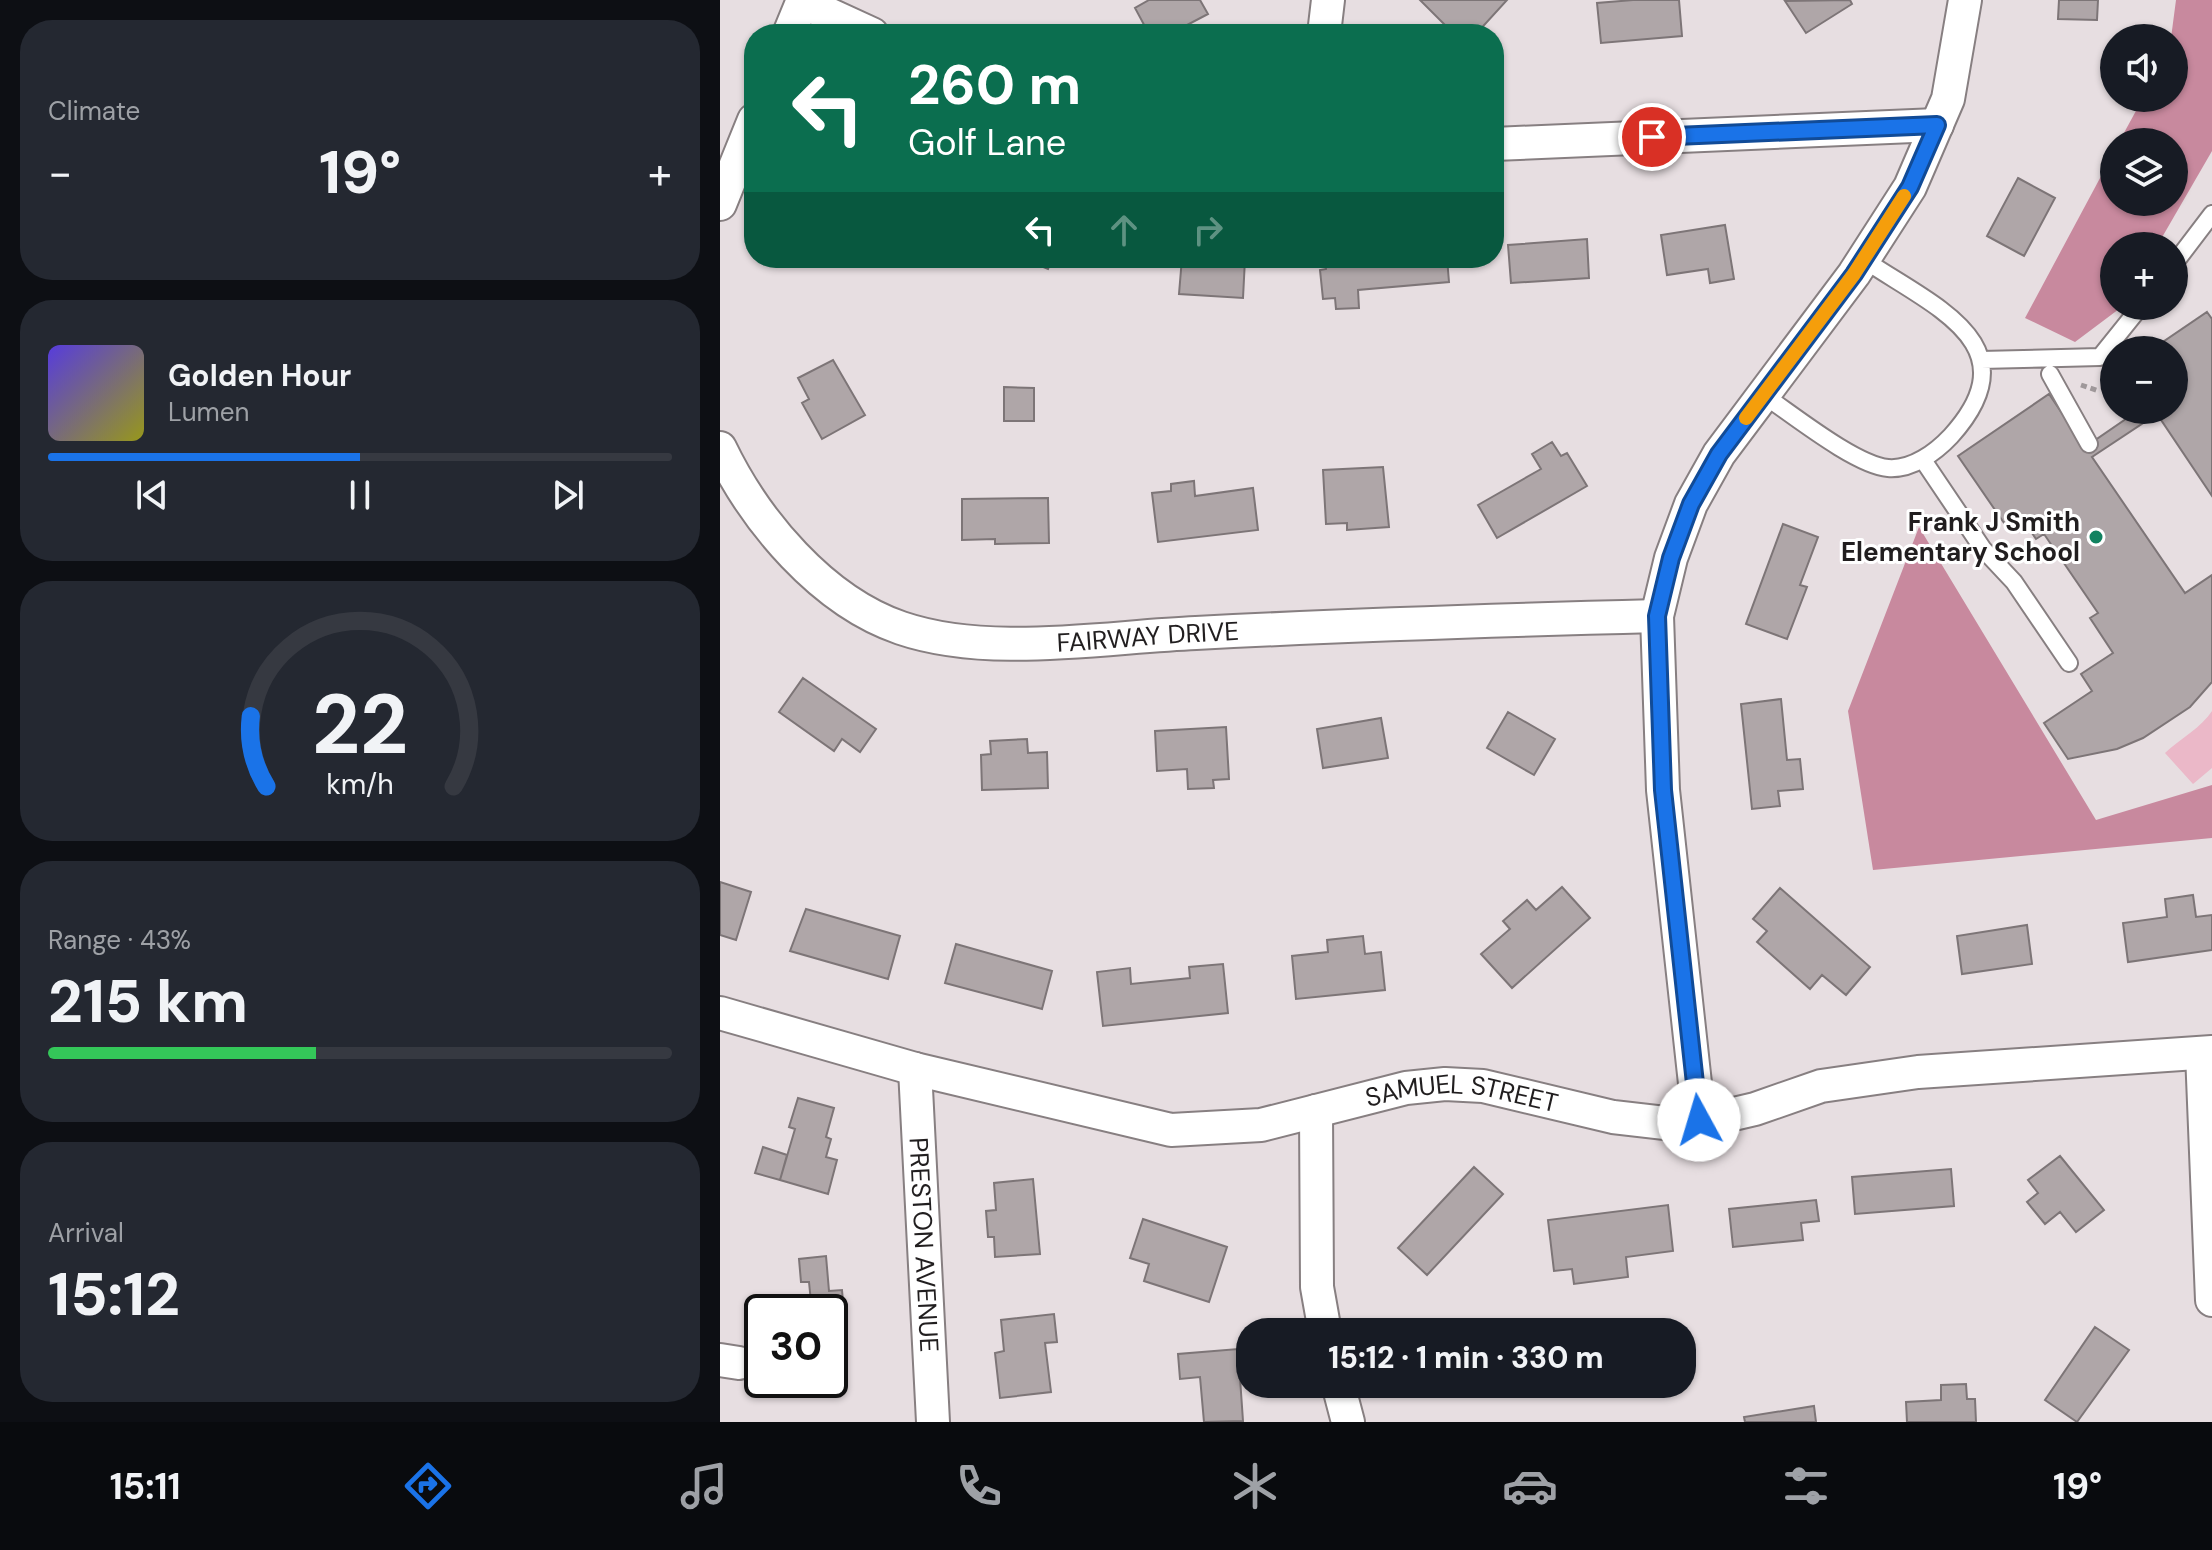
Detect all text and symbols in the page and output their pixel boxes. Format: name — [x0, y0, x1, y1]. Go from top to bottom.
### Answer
map controls — [2100, 24, 2188, 424]
button: sound — [2100, 24, 2188, 112]
text: 260 m — [908, 48, 1081, 121]
icon: left — [776, 56, 880, 160]
text: Climate — [48, 94, 140, 128]
pin — [1618, 103, 1686, 171]
icon: arrive — [1630, 115, 1674, 159]
text: Golf Lane — [908, 119, 1066, 166]
button: layers — [2100, 128, 2188, 216]
text: 19° — [319, 133, 401, 212]
text: − — [48, 144, 72, 202]
text: + — [648, 144, 672, 202]
icon: left — [1018, 208, 1062, 252]
icon: ahead — [1102, 208, 1146, 252]
icon: right — [1186, 208, 1230, 252]
button: + — [2100, 232, 2188, 320]
button: − — [2100, 336, 2188, 424]
text: Golden Hour — [168, 356, 351, 395]
text: Lumen — [168, 395, 249, 429]
icon: previous — [130, 473, 174, 517]
icon: pause — [338, 473, 382, 517]
icon: next — [546, 473, 590, 517]
place label: Frank J Smith Elementary School — [1841, 505, 2080, 569]
marker: Frank J Smith Elementary School — [2087, 528, 2105, 546]
street label: FAIRWAY DRIVE — [1056, 614, 1240, 660]
text: 22 — [312, 670, 408, 779]
text: km/h — [326, 766, 394, 803]
text: Range · 43% — [48, 923, 191, 957]
text: 215 km — [48, 962, 248, 1041]
street label: SAMUEL STREET — [1362, 1067, 1561, 1120]
position arrow — [1657, 1078, 1741, 1162]
street label: PRESTON AVENUE — [902, 1136, 946, 1353]
text: Arrival — [48, 1216, 124, 1250]
text: 15:12 — [48, 1255, 180, 1334]
speed limit sign: 30 — [744, 1294, 848, 1398]
text: 15:12 · 1 min · 330 m — [1328, 1338, 1604, 1377]
icon: directions — [400, 1458, 456, 1514]
icon: music — [676, 1458, 732, 1514]
icon: phone — [951, 1458, 1007, 1514]
icon: climate — [1227, 1458, 1283, 1514]
icon: car — [1502, 1458, 1558, 1514]
icon: filters — [1778, 1458, 1834, 1514]
text: 15:11 — [110, 1463, 181, 1510]
text: 19° — [2053, 1463, 2102, 1510]

